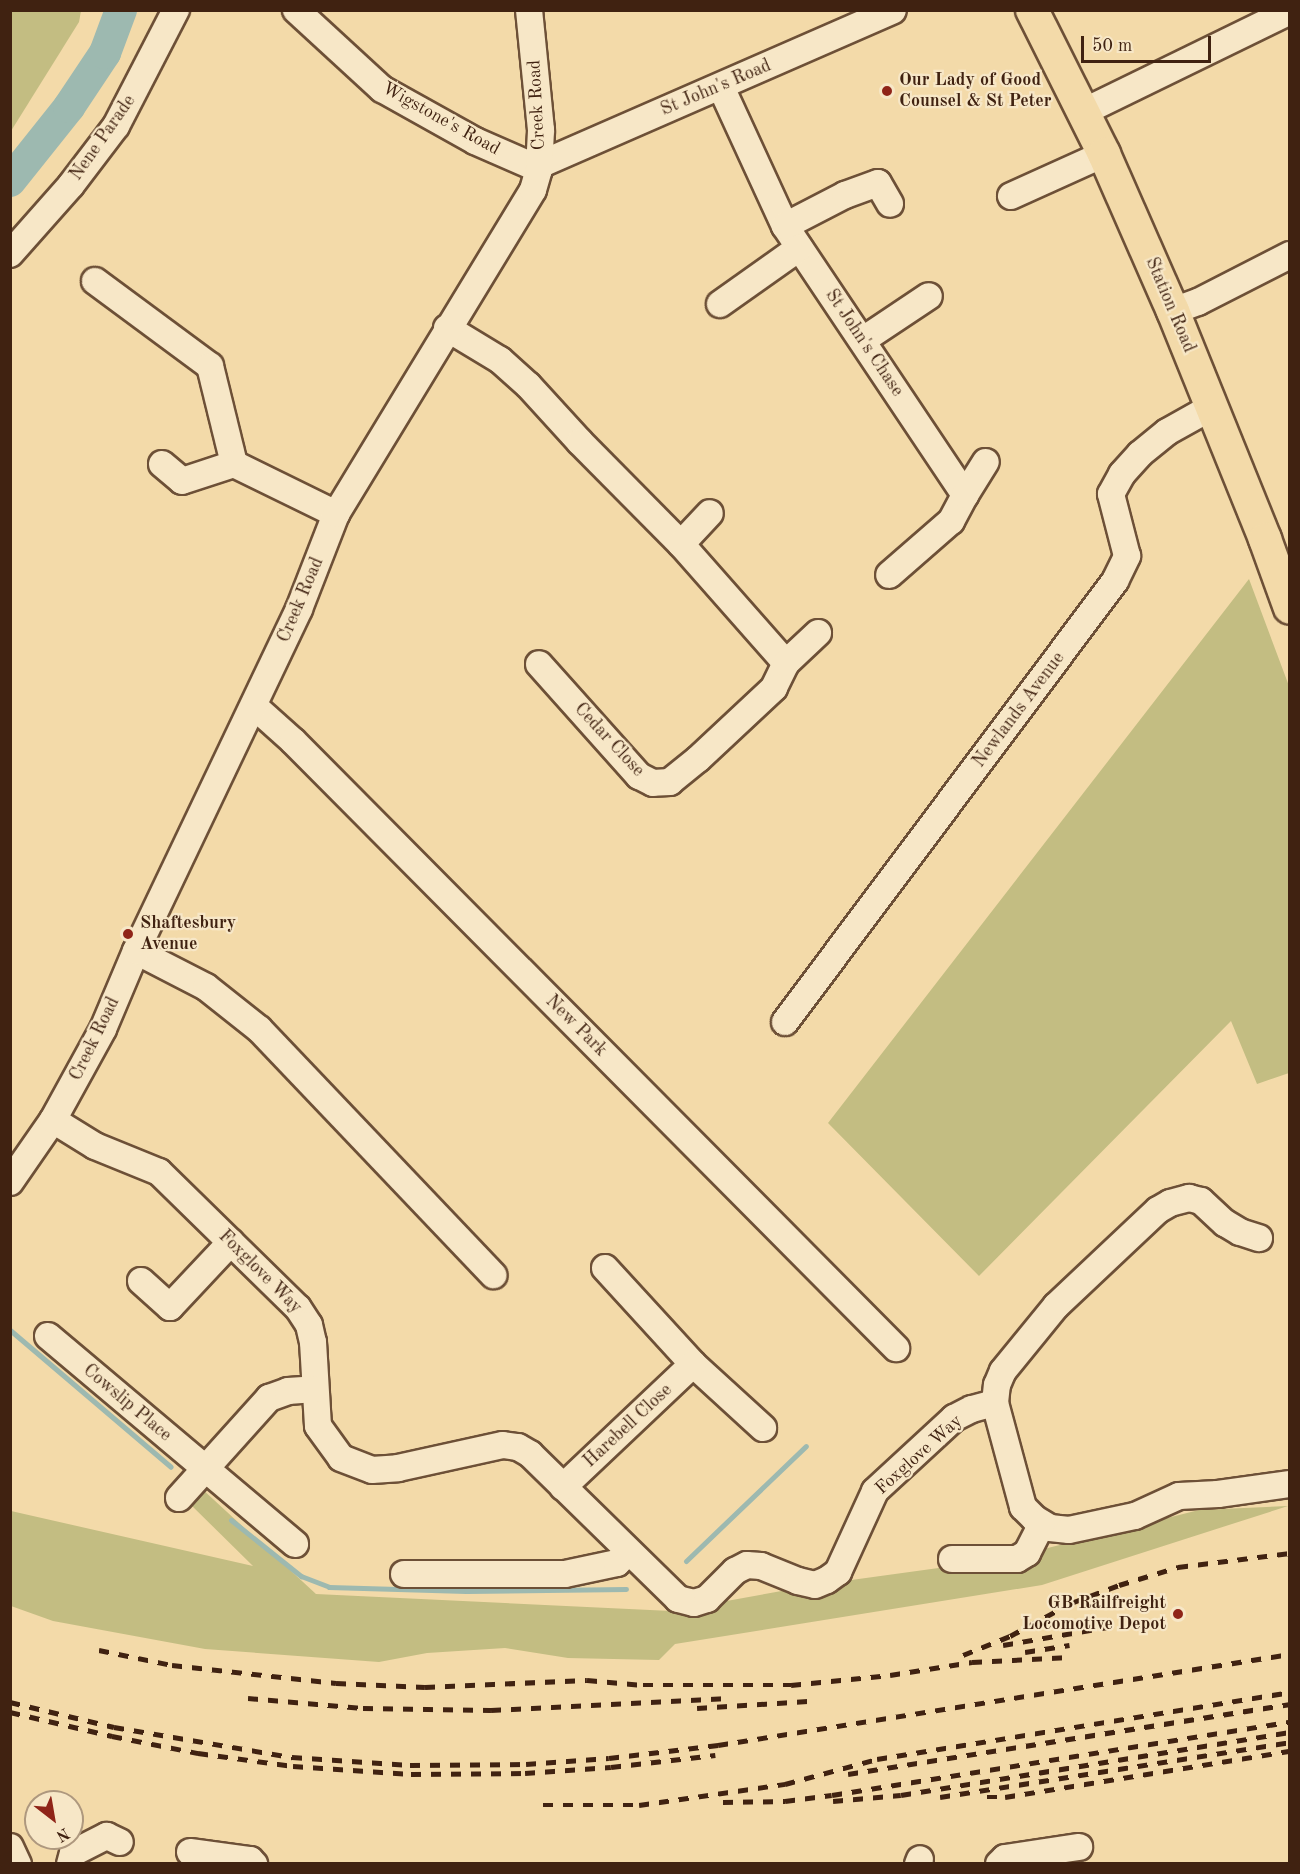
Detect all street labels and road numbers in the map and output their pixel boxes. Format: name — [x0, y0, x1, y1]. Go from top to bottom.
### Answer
street label: St John's Road — [657, 55, 775, 121]
street label: Creek Road — [524, 59, 550, 151]
street label: Wigstone's Road — [378, 78, 504, 160]
street label: Nene Parade — [66, 91, 140, 185]
street label: Station Road — [1140, 254, 1200, 356]
street label: St John's Chase — [820, 285, 908, 401]
street label: Creek Road — [273, 554, 329, 646]
street label: Newlands Avenue — [969, 648, 1069, 772]
street label: Cedar Close — [569, 699, 649, 781]
street label: New Park — [541, 991, 611, 1061]
street label: Creek Road — [65, 994, 125, 1084]
street label: Foxglove Way — [214, 1226, 306, 1318]
street label: Cowslip Place — [78, 1360, 176, 1446]
street label: Harebell Close — [579, 1380, 677, 1472]
street label: Foxglove Way — [871, 1410, 967, 1500]

